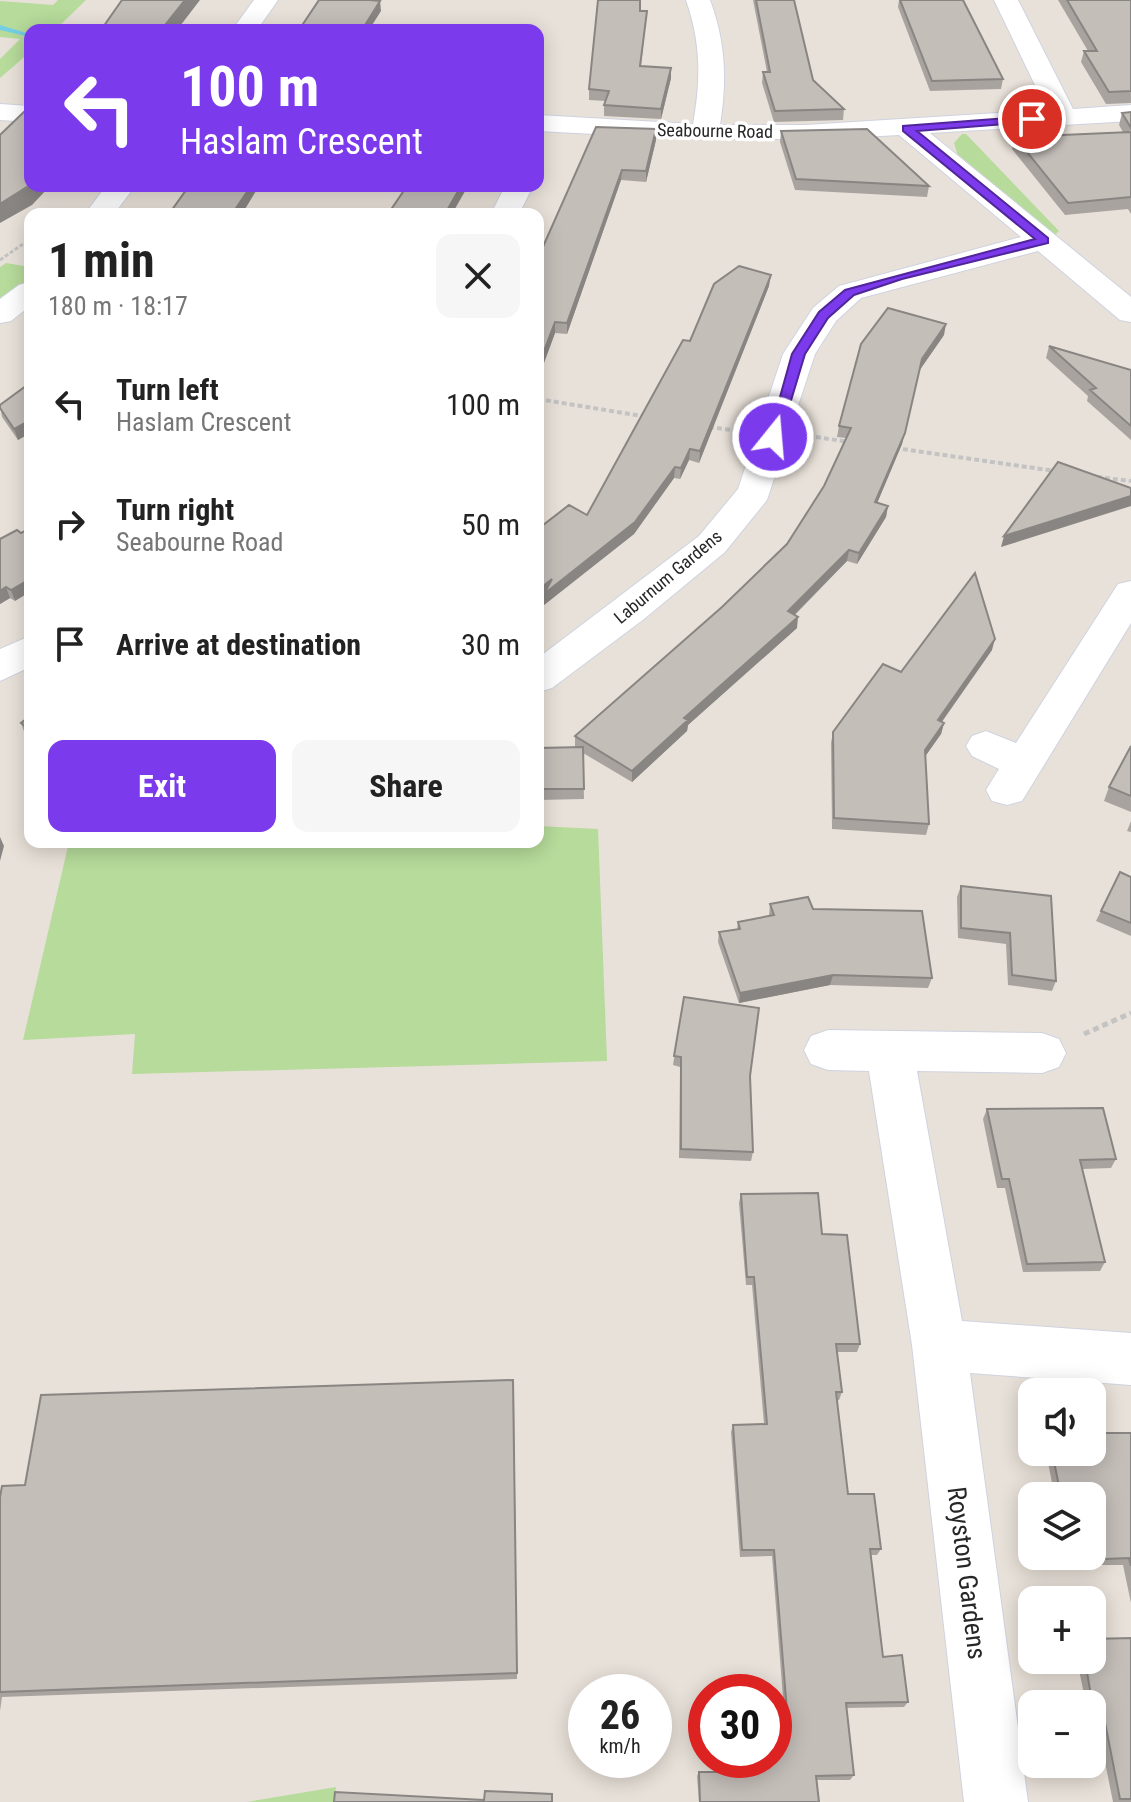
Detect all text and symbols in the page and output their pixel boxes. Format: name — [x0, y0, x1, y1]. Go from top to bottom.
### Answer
text: 100 m — [180, 54, 319, 120]
icon: left — [48, 56, 152, 160]
pin — [998, 85, 1066, 153]
icon: arrive — [1010, 97, 1054, 141]
street label: Seabourne Road — [657, 119, 773, 142]
text: Haslam Crescent — [180, 121, 423, 163]
text: 1 min — [48, 232, 155, 289]
button: close — [436, 234, 520, 318]
text: 180 m · 18:17 — [48, 291, 188, 321]
text: Turn left — [116, 372, 219, 407]
icon: left — [48, 382, 92, 426]
text: 100 m — [446, 387, 520, 422]
position arrow — [731, 395, 815, 479]
text: Haslam Crescent — [116, 407, 291, 437]
text: Turn right — [116, 492, 234, 527]
icon: right — [48, 502, 92, 546]
text: 50 m — [461, 507, 520, 542]
street label: Laburnum Gardens — [610, 525, 726, 628]
text: Seabourne Road — [116, 527, 283, 557]
icon: arrive — [48, 622, 92, 666]
text: Arrive at destination — [116, 627, 361, 662]
text: 30 m — [461, 627, 520, 662]
button: Exit — [48, 740, 276, 832]
button: Share — [292, 740, 520, 832]
map controls — [1018, 1378, 1106, 1778]
button: sound — [1018, 1378, 1106, 1466]
button: layers — [1018, 1482, 1106, 1570]
street label: Royston Gardens — [942, 1485, 992, 1661]
button: + — [1018, 1586, 1106, 1674]
speed limit sign: 30 — [688, 1674, 792, 1778]
button: − — [1018, 1690, 1106, 1778]
text: 26 — [600, 1692, 640, 1739]
text: km/h — [599, 1734, 641, 1758]

